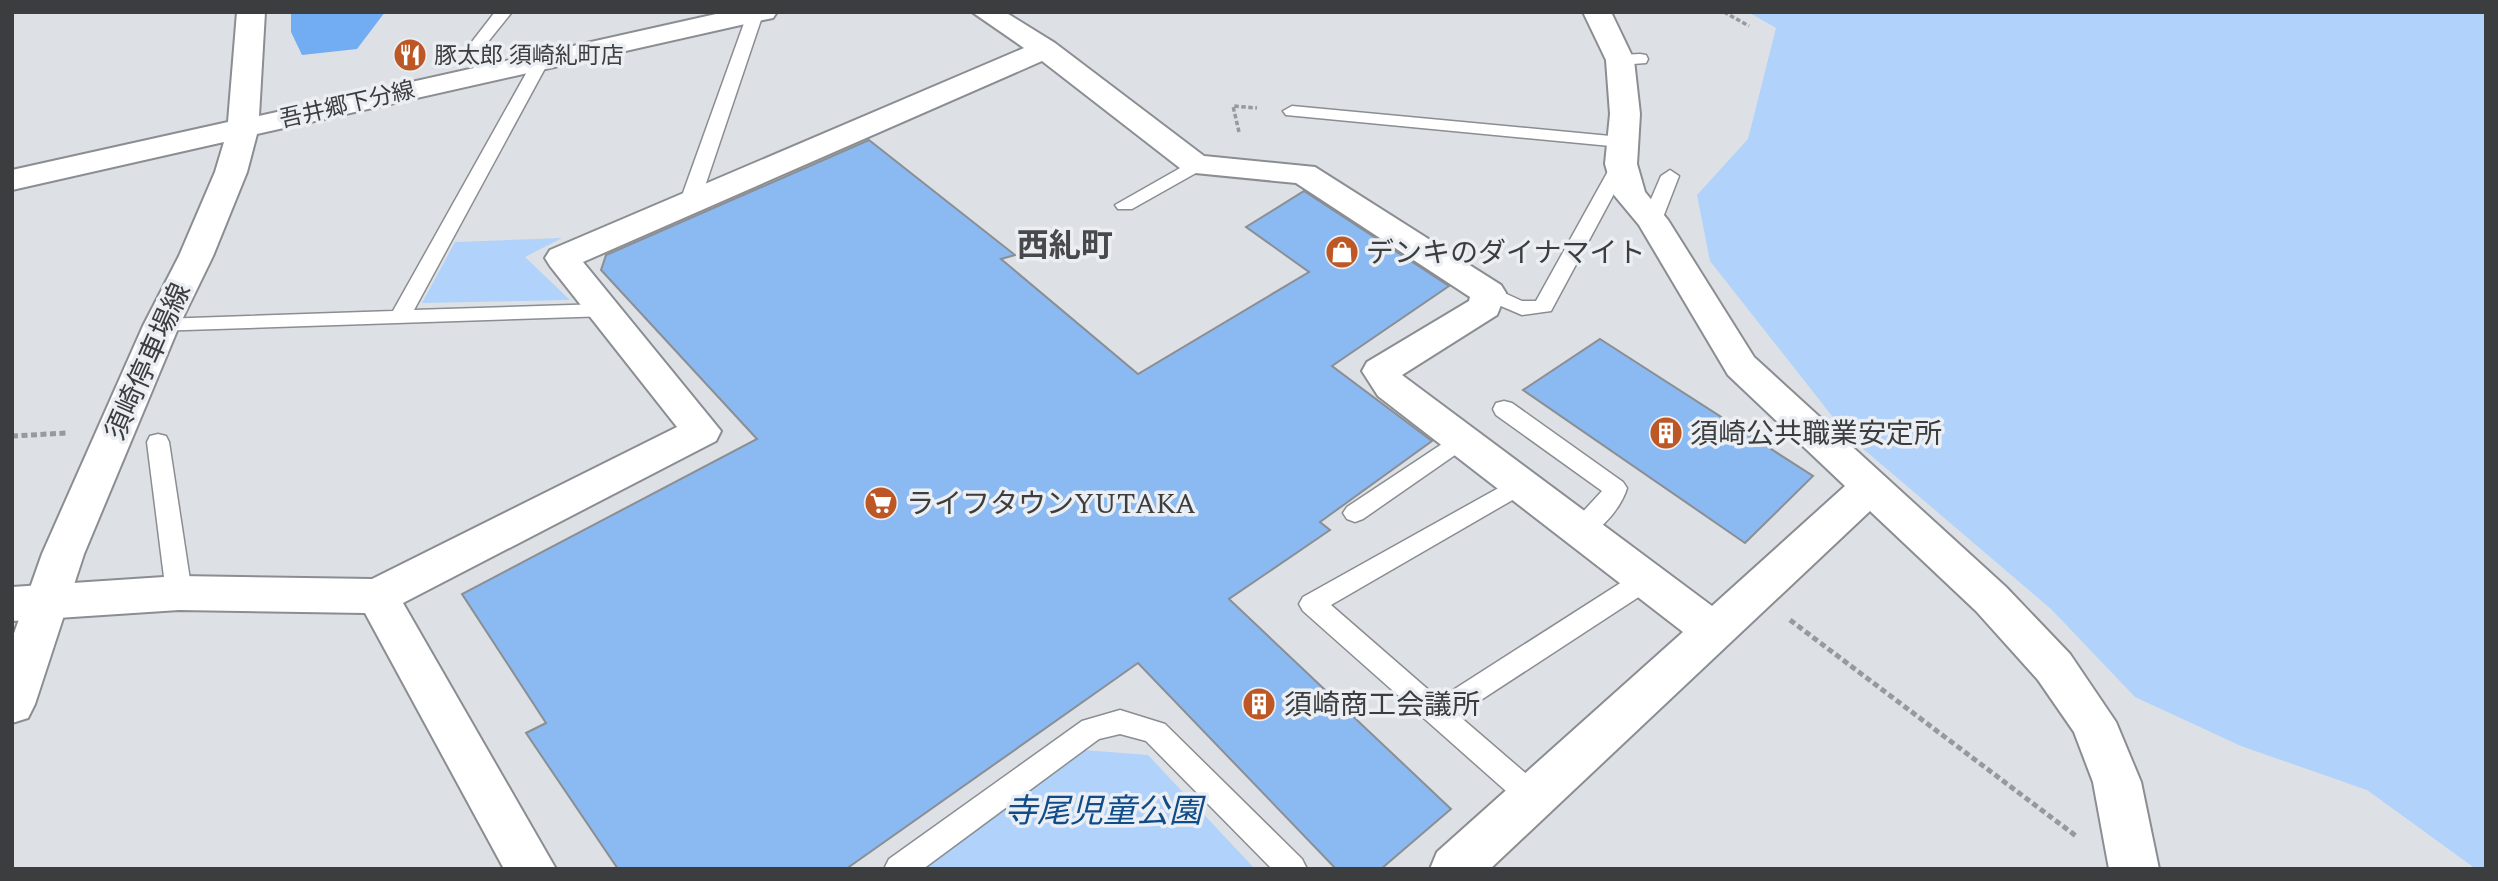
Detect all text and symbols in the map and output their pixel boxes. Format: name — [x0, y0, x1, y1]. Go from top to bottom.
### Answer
restaurant icon: 豚太郎 須崎糺町店 — [391, 36, 429, 74]
place label: 豚太郎 須崎糺町店 — [434, 39, 624, 74]
street label: 吾井郷下分線 — [276, 73, 419, 138]
district label: 西糺町 — [1017, 222, 1113, 271]
place label: デンキのダイナマイト — [1366, 232, 1645, 275]
shop icon: デンキのダイナマイト — [1323, 233, 1361, 271]
street label: 須崎停車場線 — [95, 276, 202, 447]
place label: 須崎公共職業安定所 — [1690, 413, 1942, 456]
building icon: 須崎公共職業安定所 — [1647, 414, 1685, 452]
place label: ライフタウンYUTAKA — [906, 483, 1196, 526]
supermarket icon: ライフタウンYUTAKA — [862, 484, 900, 522]
place label: 須崎商工会議所 — [1284, 684, 1480, 727]
building icon: 須崎商工会議所 — [1240, 685, 1278, 723]
park label: 寺尾児童公園 — [1004, 787, 1206, 837]

